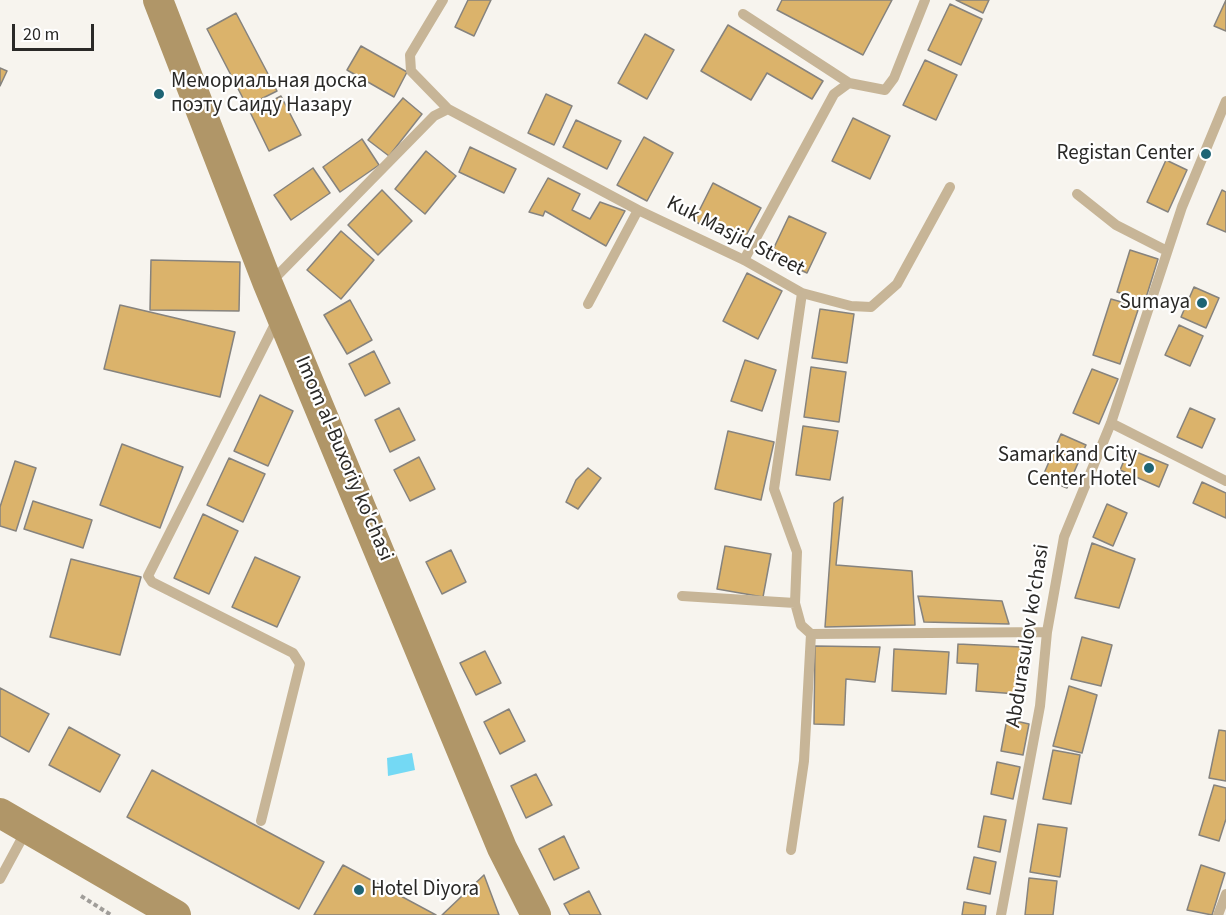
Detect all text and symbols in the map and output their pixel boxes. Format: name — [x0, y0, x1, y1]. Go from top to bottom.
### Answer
scale bar — [15, 12, 98, 50]
text: 20 m — [23, 22, 59, 47]
place label: Мемориальная доска поэту Саиду Назару — [171, 69, 367, 119]
marker: Мемориальная доска поэту Саиду Назару — [152, 87, 166, 101]
place label: Registan Center — [1057, 141, 1194, 167]
marker: Registan Center — [1199, 147, 1213, 161]
street label: Kuk Masjid Street — [662, 191, 808, 283]
place label: Sumaya — [1119, 290, 1190, 316]
marker: Sumaya — [1195, 296, 1209, 310]
street label: Imom al-Buxoriy ko'chasi — [288, 353, 398, 565]
place label: Samarkand City Center Hotel — [998, 443, 1137, 493]
marker: Samarkand City Center Hotel — [1142, 461, 1156, 475]
street label: Abdurasulov ko'chasi — [1002, 543, 1056, 729]
place label: Hotel Diyora — [371, 877, 479, 903]
marker: Hotel Diyora — [352, 883, 366, 897]

